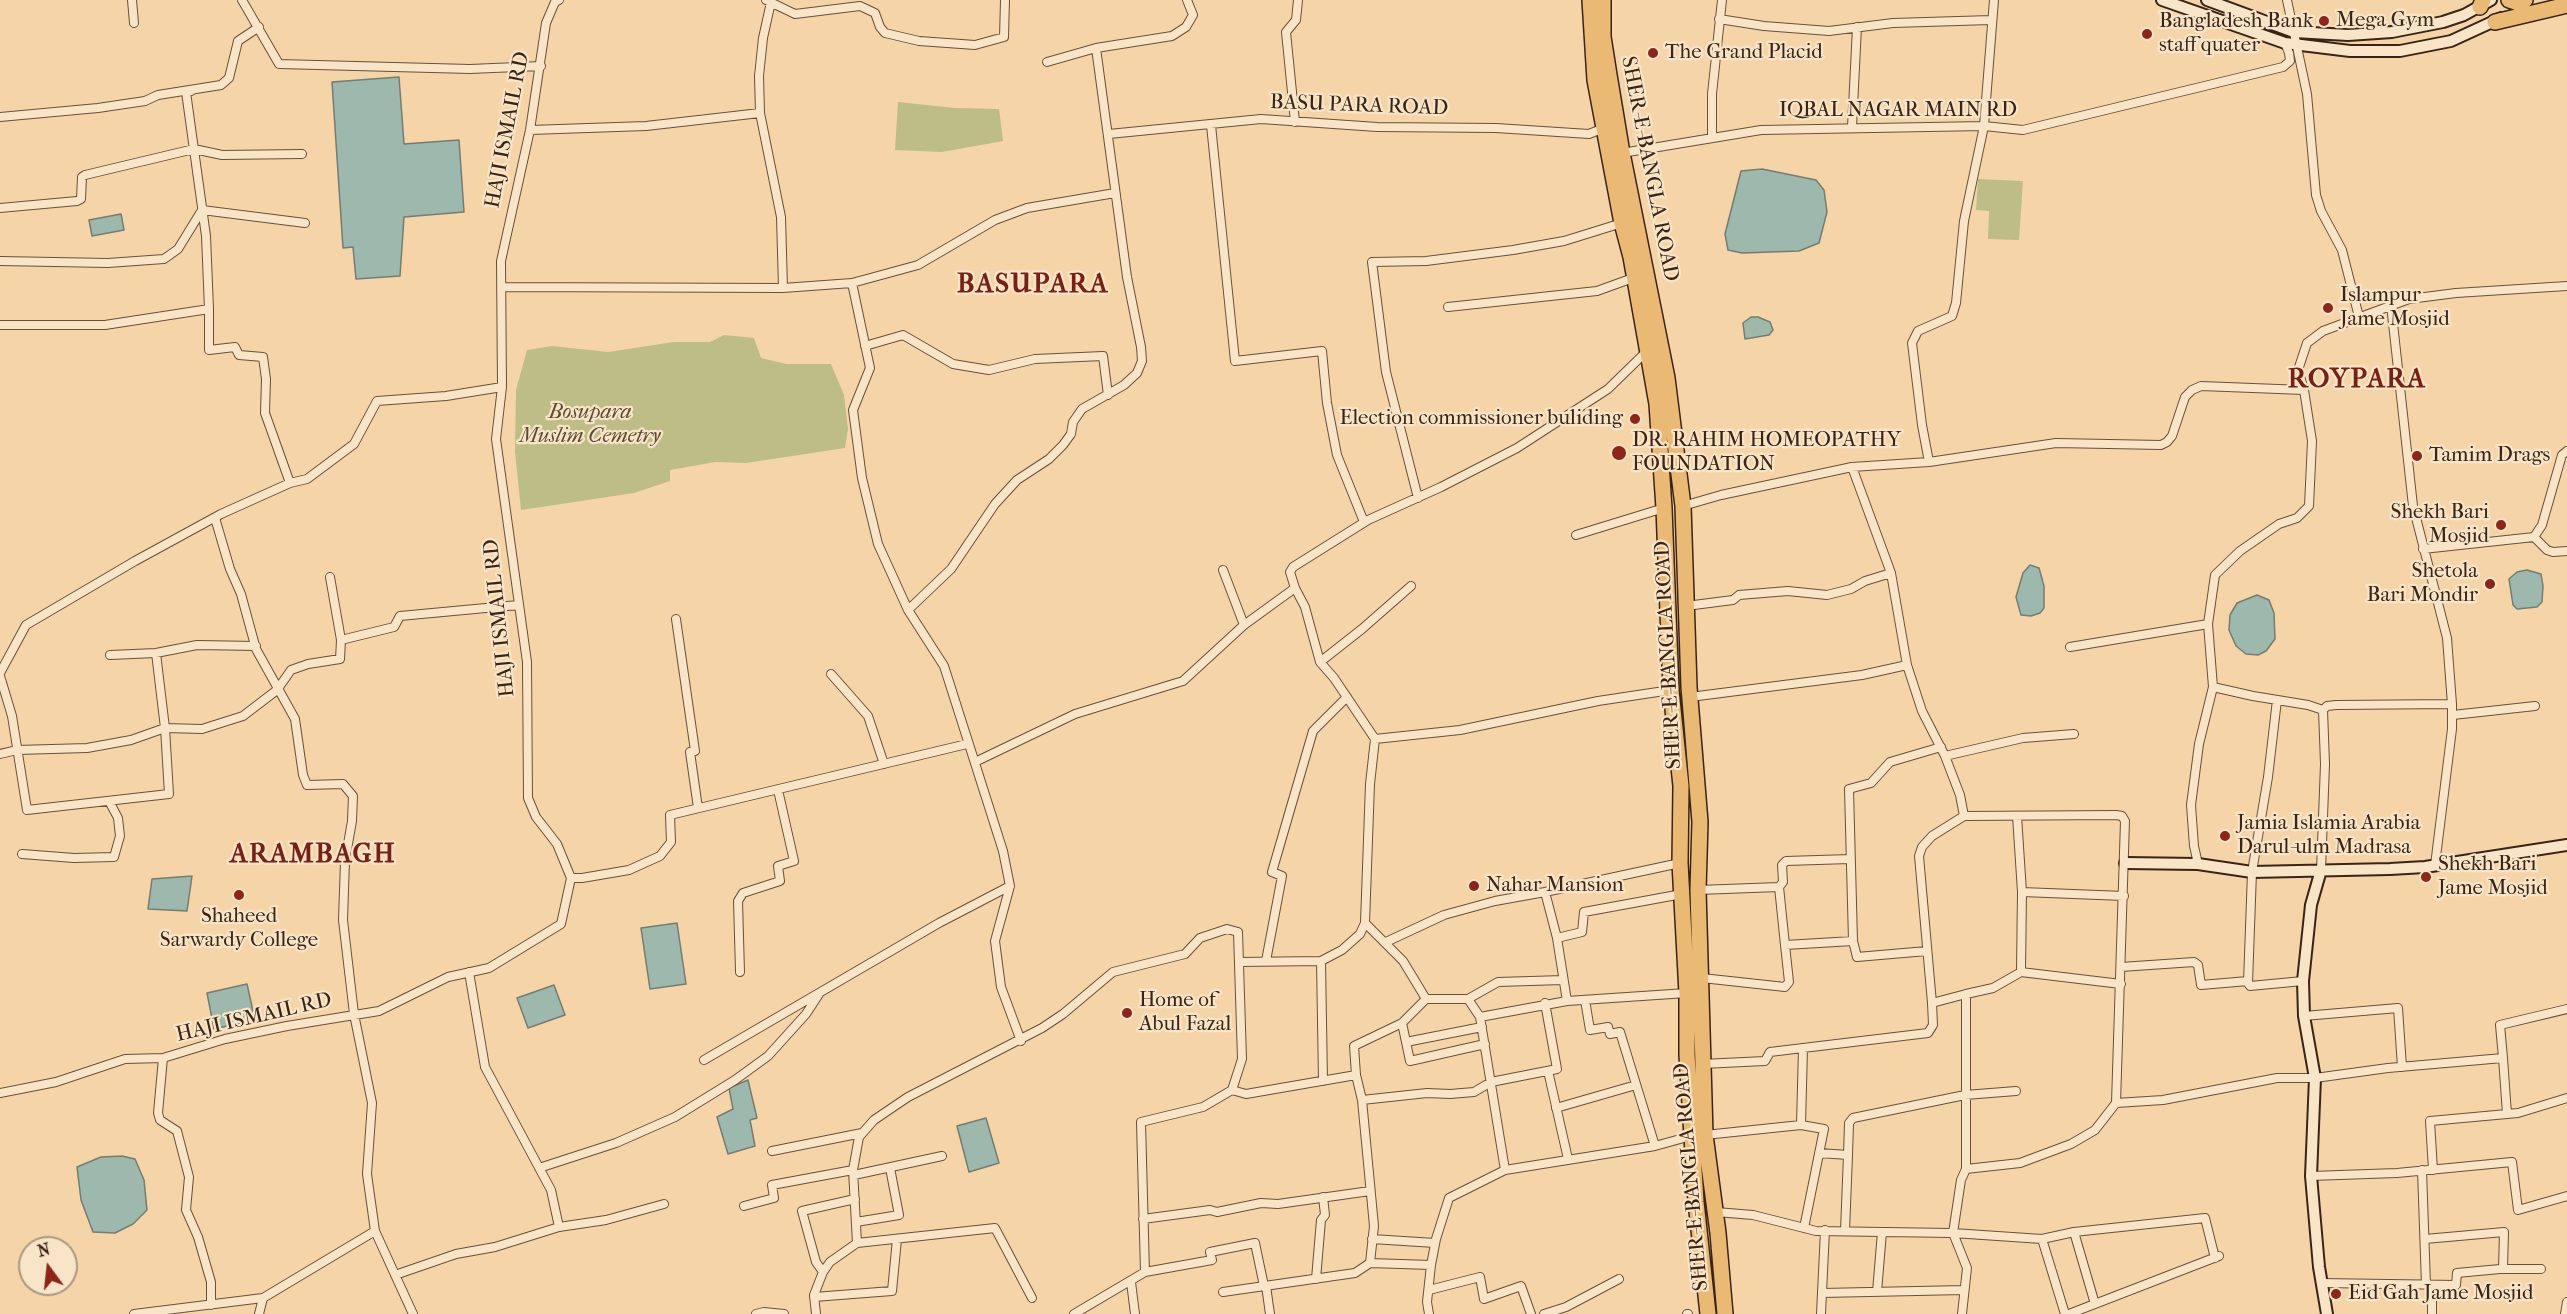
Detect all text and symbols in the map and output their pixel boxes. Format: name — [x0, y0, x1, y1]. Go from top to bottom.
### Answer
place label: Mega Gym — [2336, 8, 2434, 34]
place label: Bangladesh Bank staff quater — [2159, 9, 2313, 59]
marker: Mega Gym — [2317, 14, 2331, 28]
marker: Bangladesh Bank staff quater — [2140, 27, 2154, 41]
place label: The Grand Placid — [1665, 40, 1823, 66]
marker: The Grand Placid — [1646, 46, 1660, 60]
street label: HAJI ISMAIL RD — [480, 50, 536, 210]
street label: SHER-E-BANGLA ROAD — [1615, 54, 1683, 284]
street label: BASU PARA ROAD — [1269, 90, 1449, 122]
street label: IQBAL NAGAR MAIN RD — [1779, 98, 2017, 124]
district label: BASUPARA — [957, 269, 1109, 301]
place label: Islampur Jame Mosjid — [2340, 283, 2450, 333]
marker: Islampur Jame Mosjid — [2321, 301, 2335, 315]
district label: ROYPARA — [2288, 364, 2426, 396]
park label: Bosupara Muslim Cemetry — [519, 400, 661, 450]
place label: Election commissioner buliding — [1340, 406, 1623, 432]
marker: Election commissioner buliding — [1628, 412, 1642, 426]
place label: DR. RAHIM HOMEOPATHY FOUNDATION — [1632, 428, 1901, 478]
place label: Tamim Drags — [2429, 443, 2550, 469]
marker: DR. RAHIM HOMEOPATHY FOUNDATION — [1610, 444, 1628, 462]
marker: Tamim Drags — [2410, 449, 2424, 463]
place label: Shekh Bari Mosjid — [2391, 500, 2489, 550]
marker: Shekh Bari Mosjid — [2494, 518, 2508, 532]
street label: HAJI ISMAIL RD — [479, 538, 521, 698]
street label: SHER-E-BANGLA ROAD — [1650, 540, 1688, 770]
place label: Shetola Bari Mondir — [2367, 559, 2478, 609]
marker: Shetola Bari Mondir — [2483, 577, 2497, 591]
place label: Jamia Islamia Arabia Darul-ulm Madrasa — [2237, 811, 2420, 861]
marker: Jamia Islamia Arabia Darul-ulm Madrasa — [2218, 829, 2232, 843]
district label: ARAMBAGH — [230, 839, 396, 871]
place label: Shekh Bari Jame Mosjid — [2438, 852, 2548, 902]
marker: Shekh Bari Jame Mosjid — [2419, 870, 2433, 884]
place label: Nahar Mansion — [1486, 873, 1624, 899]
marker: Nahar Mansion — [1467, 879, 1481, 893]
marker: Shaheed Sarwardy College — [232, 888, 246, 902]
place label: Shaheed Sarwardy College — [160, 904, 318, 954]
street label: HAJI ISMAIL RD — [174, 988, 334, 1048]
place label: Home of Abul Fazal — [1139, 988, 1231, 1038]
marker: Home of Abul Fazal — [1120, 1006, 1134, 1020]
street label: SHER-E-BANGLA ROAD — [1669, 1062, 1715, 1292]
north arrow — [18, 1236, 78, 1296]
text: N — [35, 1239, 52, 1261]
place label: Eid Gah Jame Mosjid — [2348, 1281, 2533, 1307]
marker: Eid Gah Jame Mosjid — [2329, 1287, 2343, 1301]

